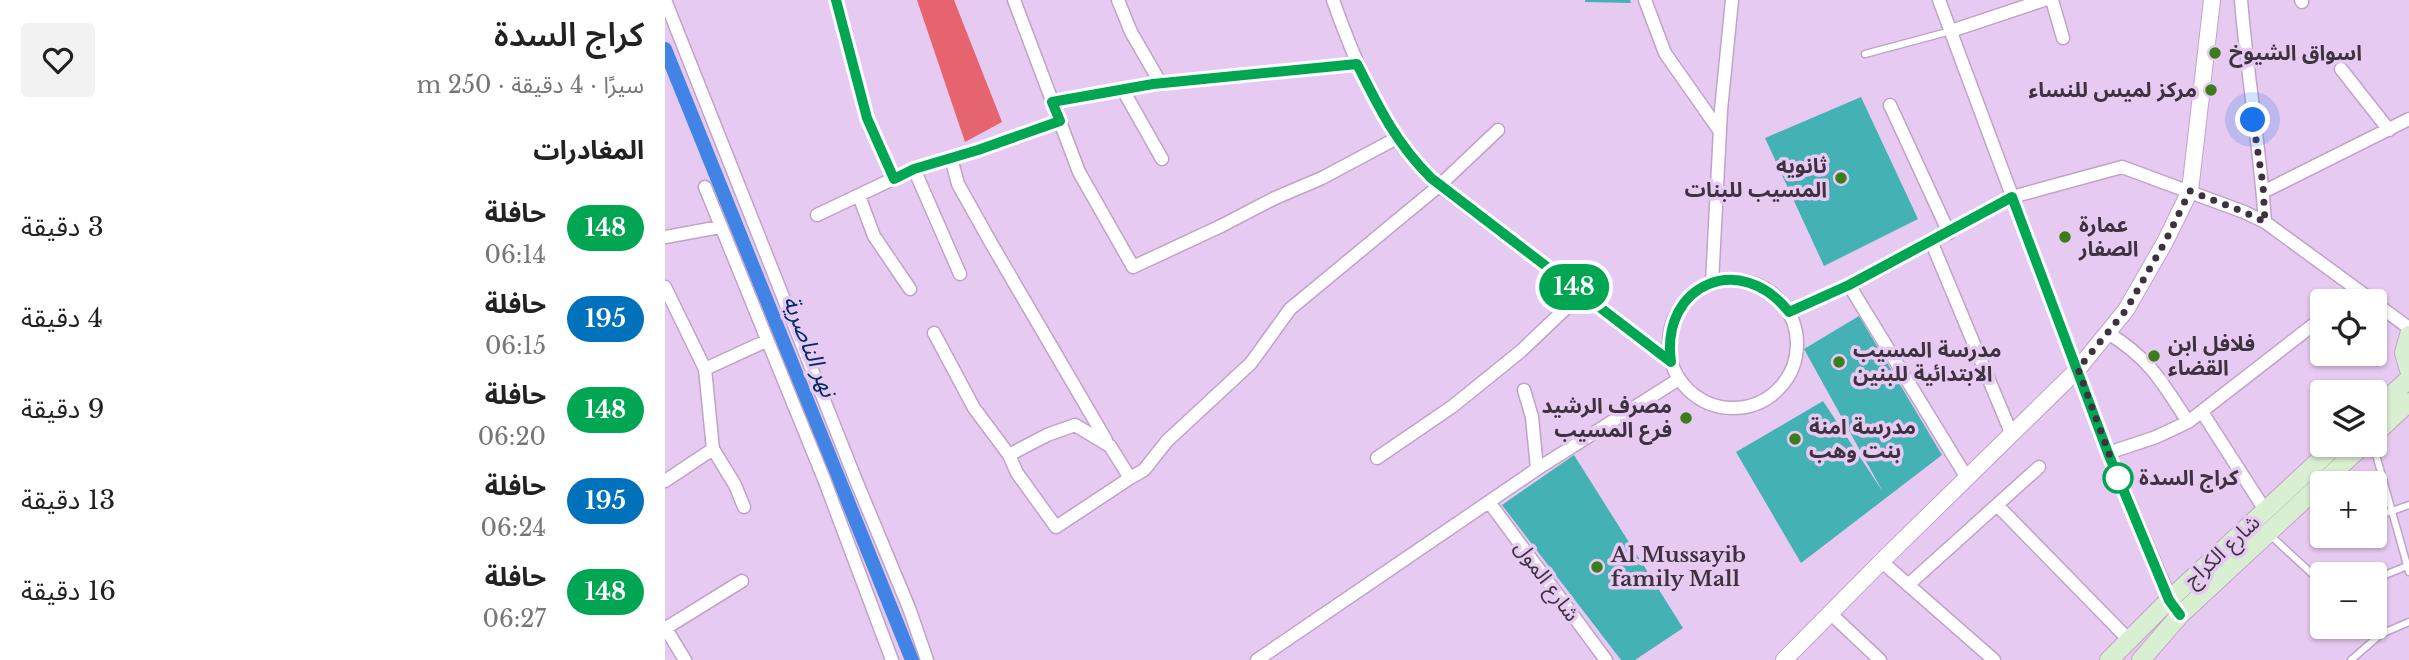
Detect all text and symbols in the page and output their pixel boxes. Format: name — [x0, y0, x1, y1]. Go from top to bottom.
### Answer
text: كراج السدة — [494, 14, 644, 55]
button: heart — [21, 23, 95, 97]
place label: اسواق الشيوخ — [2229, 40, 2362, 68]
marker: اسواق الشيوخ — [2207, 45, 2223, 61]
text: سيرًا · 4 دقيقة · 250 m — [416, 71, 644, 99]
place label: مركز لميس للنساء — [2028, 77, 2197, 103]
marker: مركز لميس للنساء — [2203, 82, 2219, 98]
your location — [2235, 102, 2270, 137]
text: المغادرات — [533, 134, 644, 166]
place label: ثانويه المسيب للبنات — [1685, 153, 1827, 203]
marker: ثانويه المسيب للبنات — [1833, 170, 1849, 186]
text: حافلة — [485, 197, 546, 229]
text: 3 دقيقة — [21, 211, 104, 243]
place label: عمارة الصفار — [2078, 212, 2138, 262]
text: 148 — [585, 213, 626, 242]
marker: عمارة الصفار — [2057, 229, 2073, 245]
text: 06:14 — [485, 241, 546, 269]
line badge: 148 — [1534, 264, 1614, 310]
text: 148 — [1553, 272, 1595, 301]
text: حافلة — [485, 288, 546, 320]
map controls — [2310, 289, 2387, 639]
button: locate — [2310, 289, 2387, 366]
water label: نهر الناصرية — [777, 291, 844, 403]
text: 4 دقيقة — [21, 302, 103, 334]
text: 195 — [585, 304, 626, 333]
place label: فلافل ابن القضاء — [2168, 331, 2255, 381]
text: 06:15 — [485, 332, 546, 360]
place label: مدرسة المسيب الابتدائية للبنين — [1853, 337, 2001, 387]
marker: فلافل ابن القضاء — [2146, 348, 2162, 364]
marker: مدرسة المسيب الابتدائية للبنين — [1831, 354, 1847, 370]
text: حافلة — [485, 379, 546, 411]
button: layers — [2310, 380, 2387, 457]
text: 9 دقيقة — [21, 393, 104, 425]
place label: مصرف الرشيد فرع المسيب — [1541, 393, 1672, 445]
text: 148 — [585, 395, 626, 424]
marker: مصرف الرشيد فرع المسيب — [1678, 410, 1694, 426]
place label: مدرسة امنة بنت وهب — [1809, 414, 1916, 464]
text: 06:20 — [478, 423, 546, 451]
marker: مدرسة امنة بنت وهب — [1787, 431, 1803, 447]
marker: كراج السدة — [2103, 463, 2133, 493]
place label: كراج السدة — [2139, 465, 2239, 493]
text: حافلة — [485, 470, 546, 502]
button: + — [2310, 471, 2387, 548]
text: 13 دقيقة — [21, 484, 115, 516]
text: 195 — [585, 486, 626, 515]
street label: شارع الكراج — [2179, 509, 2267, 594]
text: 06:24 — [481, 514, 546, 542]
street label: شارع المول — [1507, 535, 1585, 628]
place label: Al Mussayib family Mall — [1610, 542, 1746, 592]
marker: Al Mussayib family Mall — [1589, 559, 1605, 575]
text: حافلة — [485, 561, 546, 593]
button: − — [2310, 562, 2387, 639]
text: 16 دقيقة — [21, 575, 116, 607]
text: 148 — [585, 577, 626, 606]
text: 06:27 — [483, 605, 546, 633]

